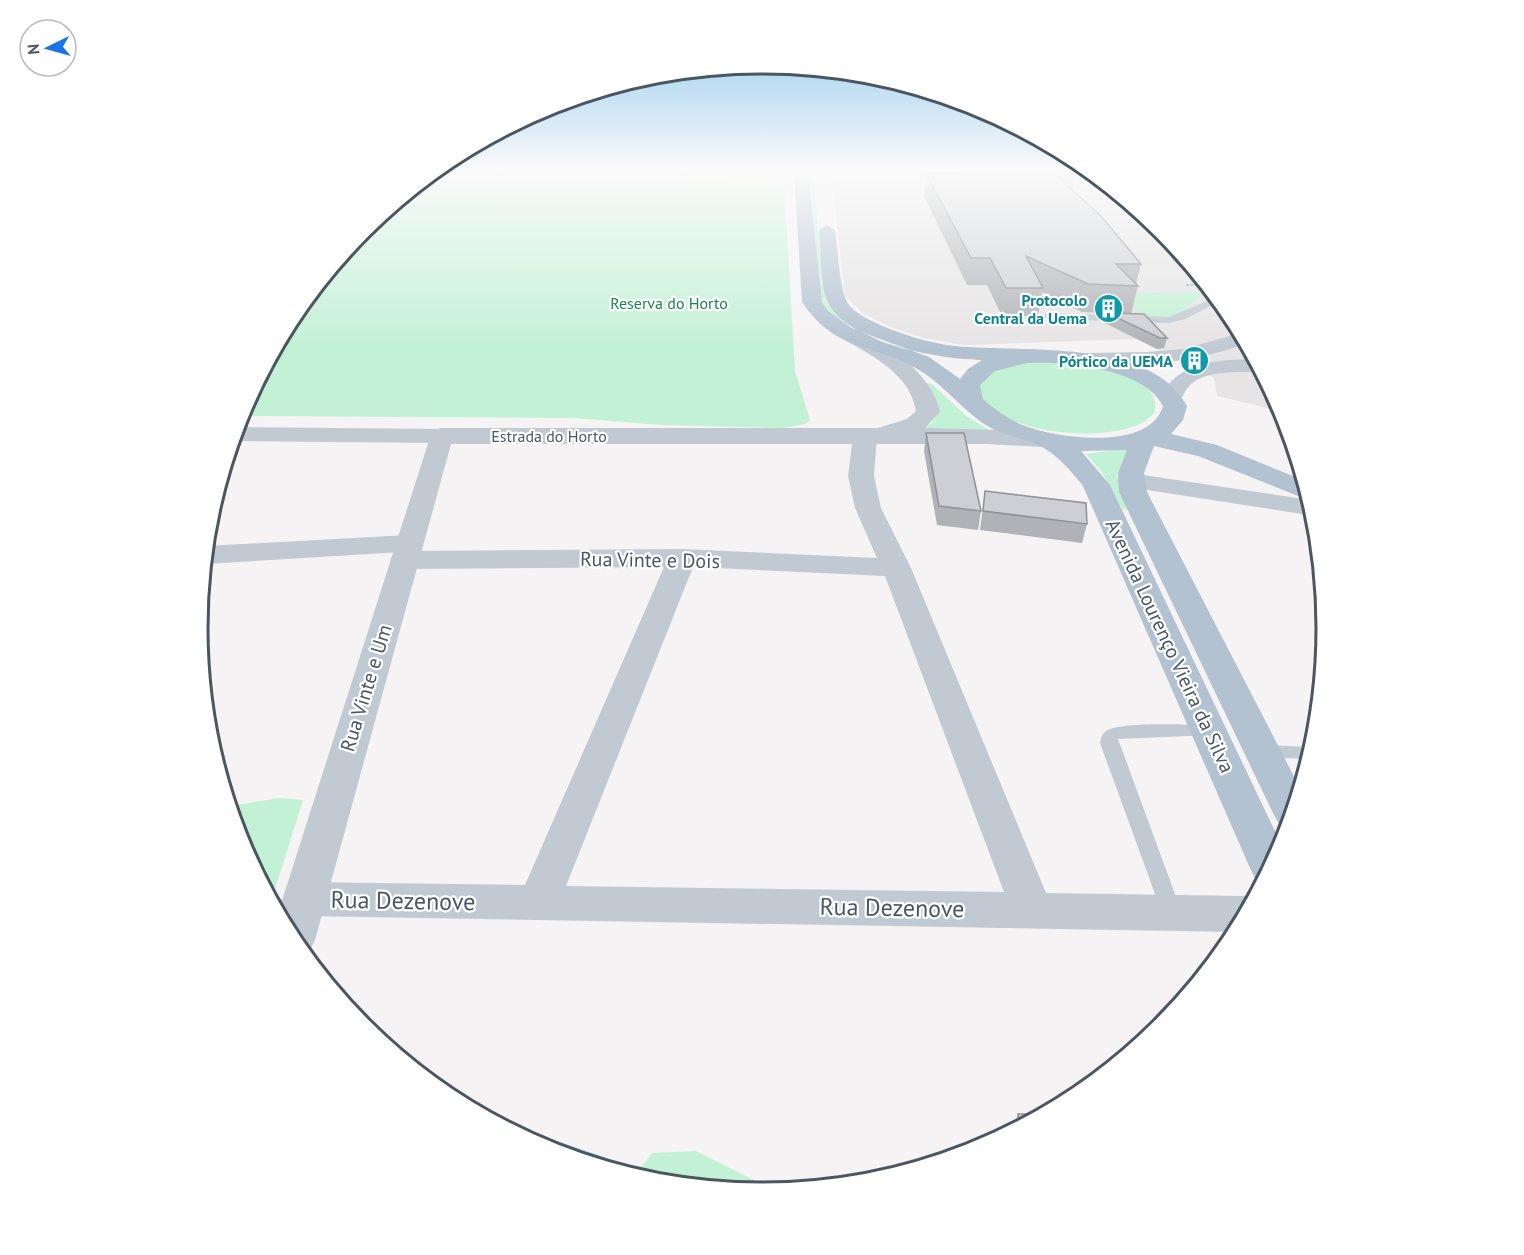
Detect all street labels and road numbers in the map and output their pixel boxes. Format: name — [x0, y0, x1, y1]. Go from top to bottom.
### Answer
street label: Estrada do Horto — [491, 426, 607, 446]
street label: Avenida Lourenço Vieira da Silva — [1100, 515, 1240, 777]
street label: Rua Vinte e Dois — [580, 546, 720, 574]
street label: Rua Vinte e Um — [334, 621, 398, 755]
street label: Rua Dezenove — [330, 884, 476, 917]
street label: Rua Dezenove — [819, 891, 965, 924]

